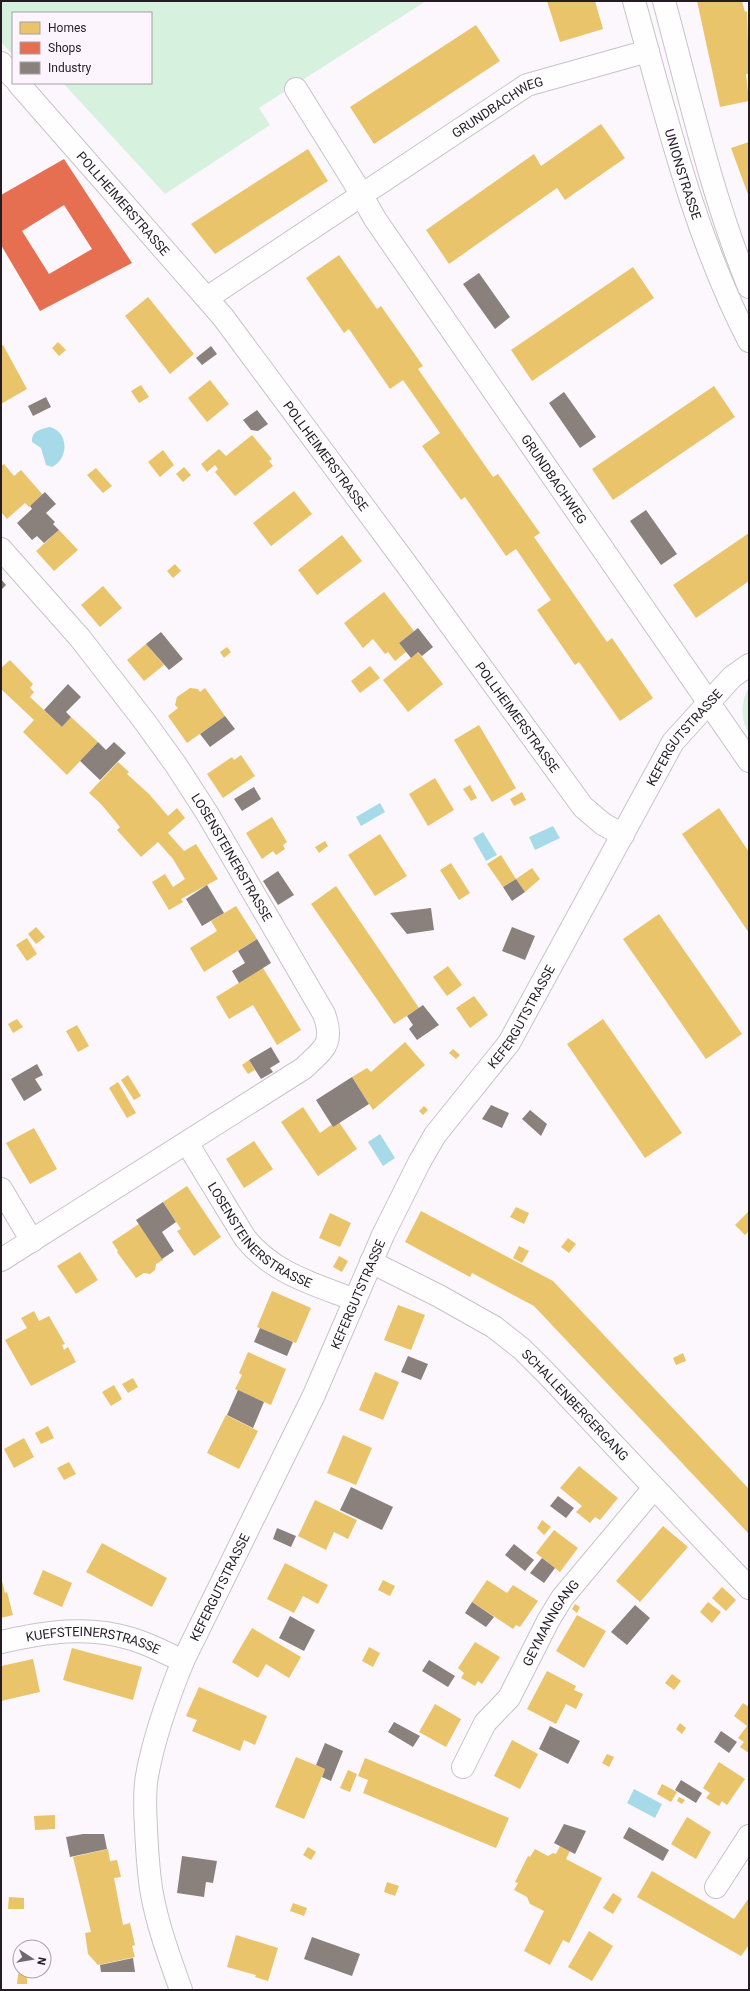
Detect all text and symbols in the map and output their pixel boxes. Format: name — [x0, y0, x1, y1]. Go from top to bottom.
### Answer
legend — [12, 12, 152, 84]
text: Homes — [48, 21, 86, 35]
text: Shops — [48, 41, 82, 55]
text: Industry — [48, 61, 92, 75]
street label: GRUNDBACHWEG — [449, 73, 545, 141]
street label: UNIONSTRASSE — [662, 127, 705, 221]
street label: POLLHEIMERSTRASSE — [74, 148, 173, 258]
street label: POLLHEIMERSTRASSE — [280, 398, 372, 514]
street label: GRUNDBACHWEG — [518, 431, 590, 527]
street label: POLLHEIMERSTRASSE — [472, 659, 563, 775]
street label: KEFERGUTSTRASSE — [643, 686, 725, 788]
street label: LOSENSTEINERSTRASSE — [189, 790, 276, 924]
street label: KEFERGUTSTRASSE — [484, 962, 558, 1071]
street label: LOSENSTEINERSTRASSE — [205, 1179, 314, 1290]
street label: KEFERGUTSTRASSE — [327, 1237, 388, 1351]
street label: SCHALLENBERGERGANG — [519, 1346, 632, 1463]
street label: KEFERGUTSTRASSE — [187, 1531, 252, 1643]
street label: GEYMANNGANG — [519, 1576, 582, 1668]
street label: KUEFSTEINERSTRASSE — [25, 1624, 163, 1657]
north arrow — [12, 1939, 52, 1979]
text: N — [34, 1956, 48, 1966]

